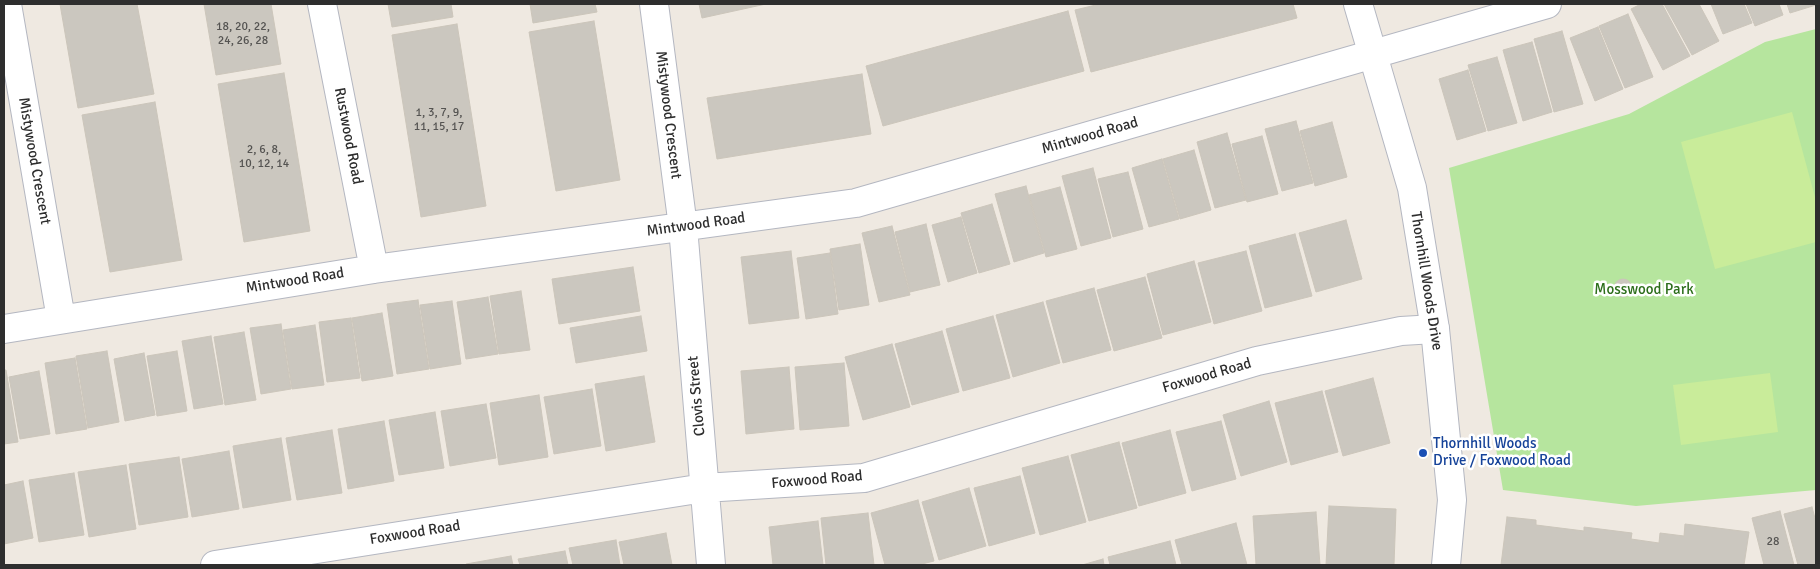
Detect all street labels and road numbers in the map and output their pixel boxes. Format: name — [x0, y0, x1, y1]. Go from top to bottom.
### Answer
street label: Mistywood Crescent — [651, 50, 685, 180]
street label: Rustwood Road — [330, 86, 366, 186]
street label: Mistywood Crescent — [14, 96, 54, 226]
street label: Mintwood Road — [1040, 114, 1140, 158]
street label: Mintwood Road — [646, 209, 746, 241]
street label: Thornhill Woods Drive — [1406, 210, 1446, 352]
street label: Mintwood Road — [245, 264, 345, 298]
street label: Clovis Street — [685, 355, 709, 437]
street label: Foxwood Road — [1161, 355, 1253, 397]
street label: Foxwood Road — [771, 467, 863, 493]
street label: Foxwood Road — [368, 517, 462, 549]

